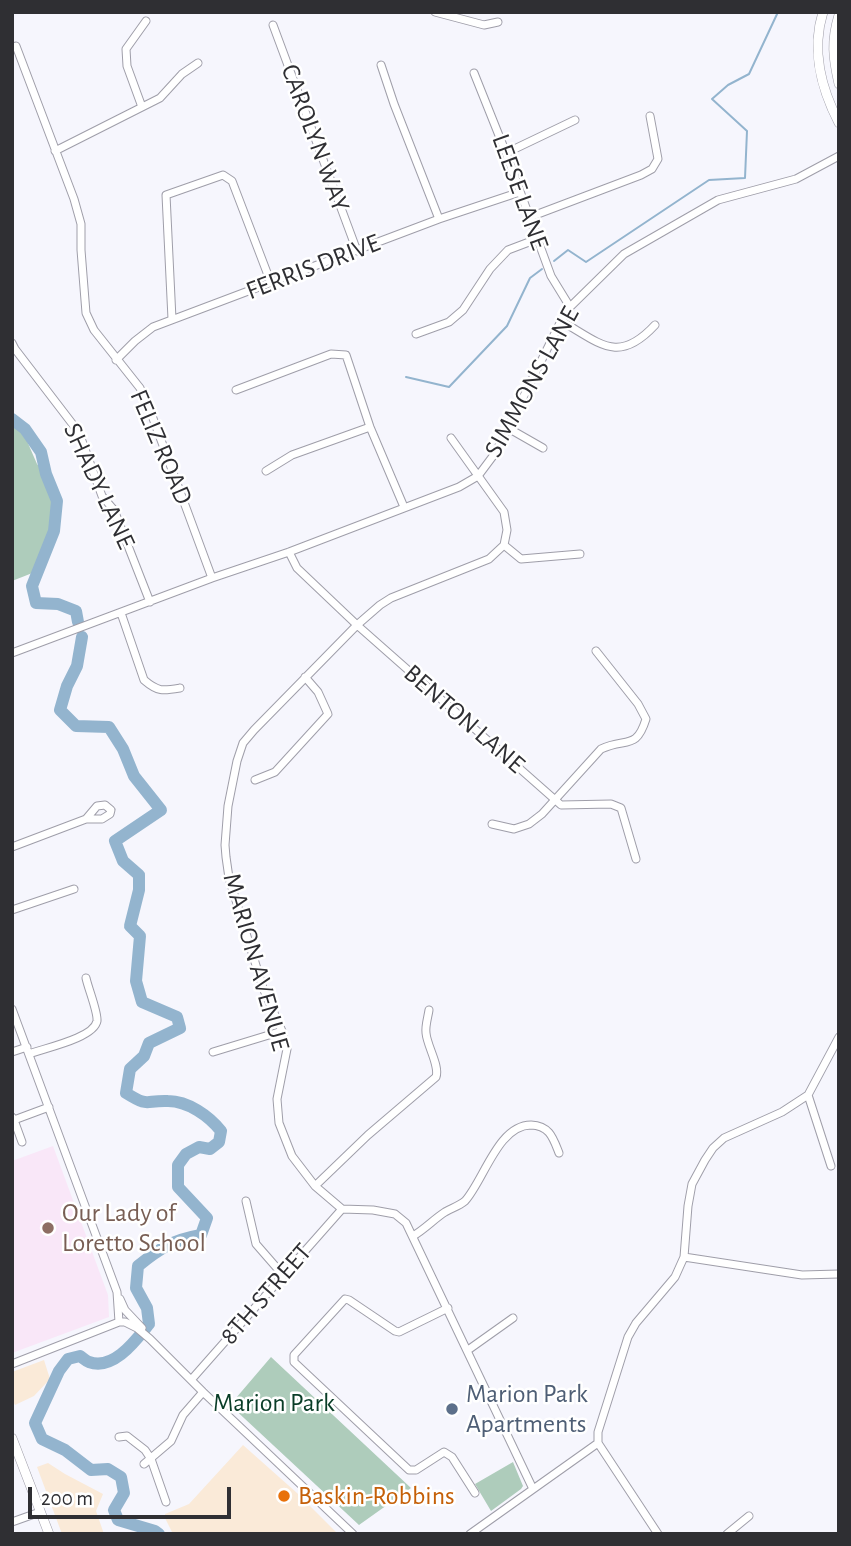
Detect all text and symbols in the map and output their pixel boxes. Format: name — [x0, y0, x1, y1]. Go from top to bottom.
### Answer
street label: CAROLYN WAY — [274, 60, 356, 216]
street label: LEESE LANE — [485, 130, 555, 254]
street label: FERRIS DRIVE — [242, 227, 384, 307]
street label: SIMMONS LANE — [478, 301, 586, 463]
street label: FELIZ ROAD — [123, 385, 199, 509]
street label: SHADY LANE — [56, 418, 142, 554]
street label: BENTON LANE — [397, 658, 531, 780]
street label: MARION AVENUE — [216, 870, 296, 1054]
place label: Our Lady of Loretto School — [62, 1197, 206, 1258]
marker: Our Lady of Loretto School — [40, 1220, 56, 1236]
street label: 8TH STREET — [214, 1237, 318, 1351]
place label: Marion Park Apartments — [466, 1378, 588, 1440]
park label: Marion Park — [213, 1387, 335, 1419]
marker: Marion Park Apartments — [444, 1401, 460, 1417]
scale bar — [32, 1472, 234, 1516]
place label: Baskin-Robbins — [298, 1480, 455, 1512]
text: 200 m — [41, 1488, 93, 1509]
marker: Baskin-Robbins — [276, 1488, 292, 1504]

